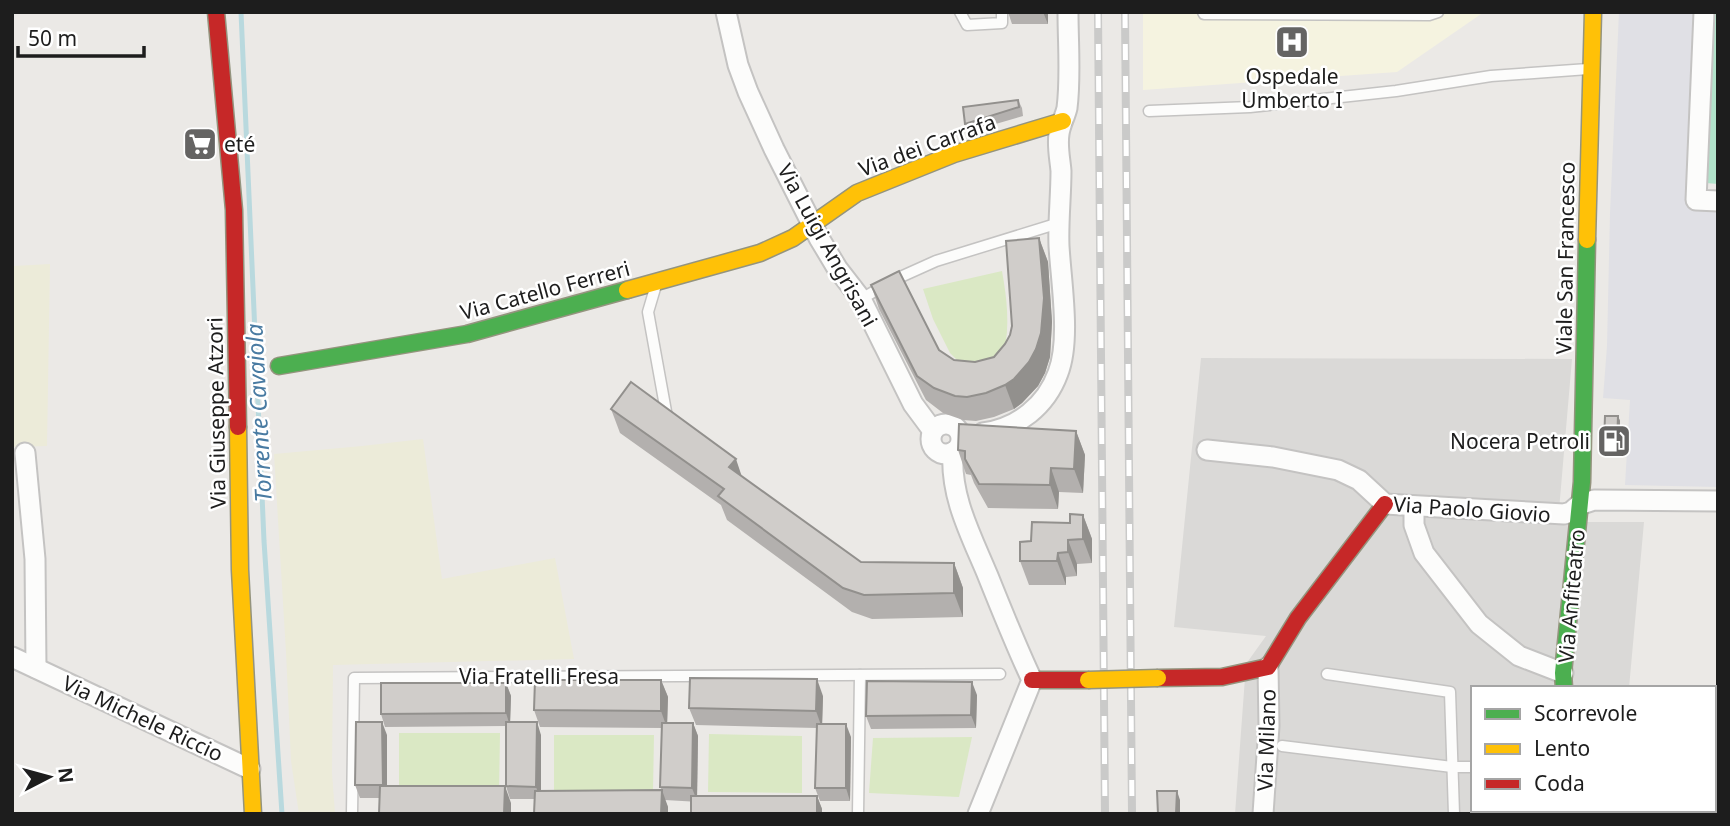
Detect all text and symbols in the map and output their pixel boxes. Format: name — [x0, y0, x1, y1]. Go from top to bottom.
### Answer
scale bar — [18, 14, 144, 58]
hospital icon: Ospedale Umberto I — [1273, 23, 1311, 61]
text: 50 m — [28, 24, 77, 52]
place label: Ospedale Umberto I — [1241, 62, 1343, 114]
street label: Via dei Carrafa — [855, 107, 999, 183]
supermarket icon: eté — [181, 125, 219, 163]
place label: eté — [224, 130, 255, 158]
street label: Via Luigi Angrisani — [772, 159, 884, 331]
street label: Viale San Francesco — [1549, 161, 1581, 355]
street label: Via Catello Ferreri — [457, 254, 633, 326]
street label: Via Giuseppe Atzori — [200, 317, 232, 509]
water label: Torrente Cavaiola — [237, 323, 279, 503]
fuel station icon: Nocera Petroli — [1595, 422, 1633, 460]
place label: Nocera Petroli — [1450, 427, 1590, 455]
street label: Via Paolo Giovio — [1392, 490, 1552, 528]
street label: Via Anfiteatro — [1551, 528, 1591, 664]
street label: Via Fratelli Fresa — [459, 662, 619, 690]
street label: Via Michele Riccio — [58, 669, 228, 767]
legend — [1471, 686, 1716, 812]
street label: Via Milano — [1250, 688, 1282, 792]
text: Scorrevole — [1534, 699, 1637, 727]
text: Lento — [1534, 734, 1590, 762]
north arrow — [14, 742, 84, 812]
text: N — [52, 766, 80, 784]
text: Coda — [1534, 769, 1585, 797]

